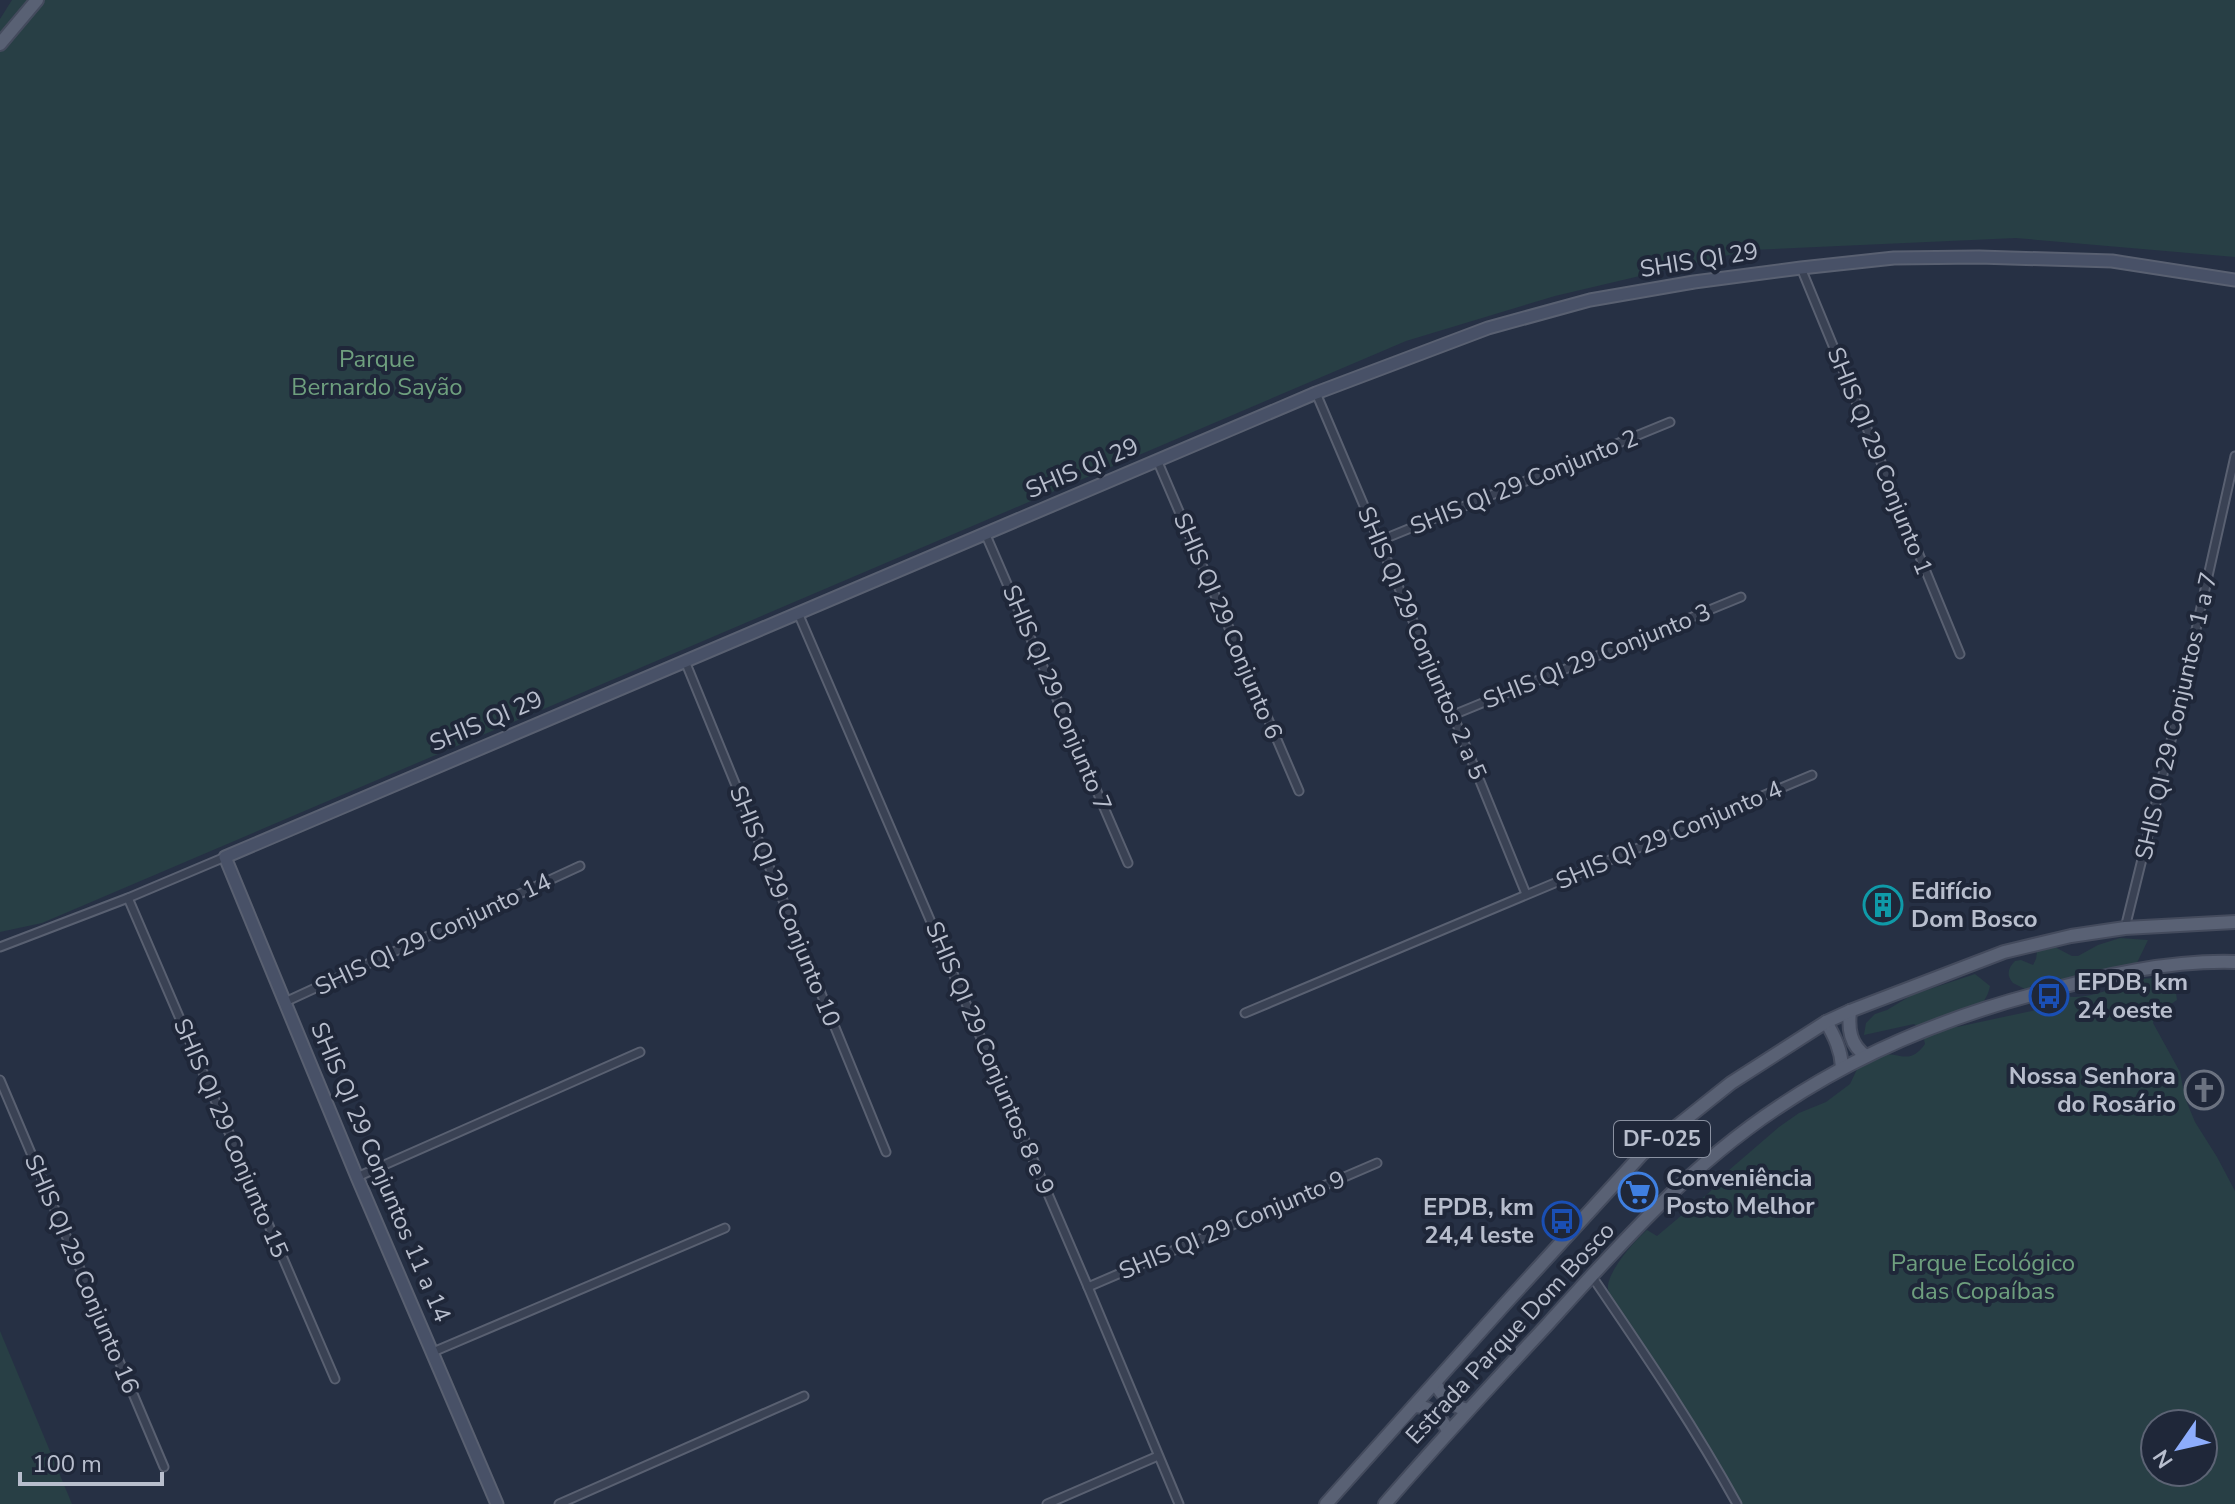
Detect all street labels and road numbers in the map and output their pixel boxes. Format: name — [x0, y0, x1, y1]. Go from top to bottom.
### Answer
street label: SHIS QI 29 — [1637, 235, 1761, 285]
street label: SHIS QI 29 Conjunto 1 — [1820, 342, 1940, 580]
street label: SHIS QI 29 Conjunto 2 — [1405, 422, 1643, 542]
street label: SHIS QI 29 — [1021, 430, 1143, 506]
street label: SHIS QI 29 Conjuntos 2 a 5 — [1350, 501, 1494, 785]
street label: SHIS QI 29 Conjunto 6 — [1166, 508, 1290, 744]
street label: SHIS QI 29 Conjuntos 1 a 7 — [2127, 569, 2225, 863]
street label: SHIS QI 29 Conjunto 7 — [995, 580, 1119, 816]
street label: SHIS QI 29 Conjunto 3 — [1478, 596, 1716, 716]
street label: SHIS QI 29 — [425, 683, 547, 759]
street label: SHIS QI 29 Conjunto 4 — [1551, 773, 1787, 897]
street label: SHIS QI 29 Conjunto 10 — [722, 781, 848, 1031]
street label: SHIS QI 29 Conjunto 14 — [310, 865, 556, 1003]
street label: SHIS QI 29 Conjuntos 8 e 9 — [918, 916, 1062, 1200]
street label: SHIS QI 29 Conjunto 15 — [166, 1013, 296, 1263]
street label: SHIS QI 29 Conjuntos 11 a 14 — [303, 1017, 459, 1327]
road number: DF-025 — [1614, 1121, 1710, 1157]
street label: SHIS QI 29 Conjunto 16 — [17, 1149, 147, 1399]
street label: SHIS QI 29 Conjunto 9 — [1114, 1163, 1350, 1287]
street label: Estrada Parque Dom Bosco — [1398, 1215, 1622, 1451]

